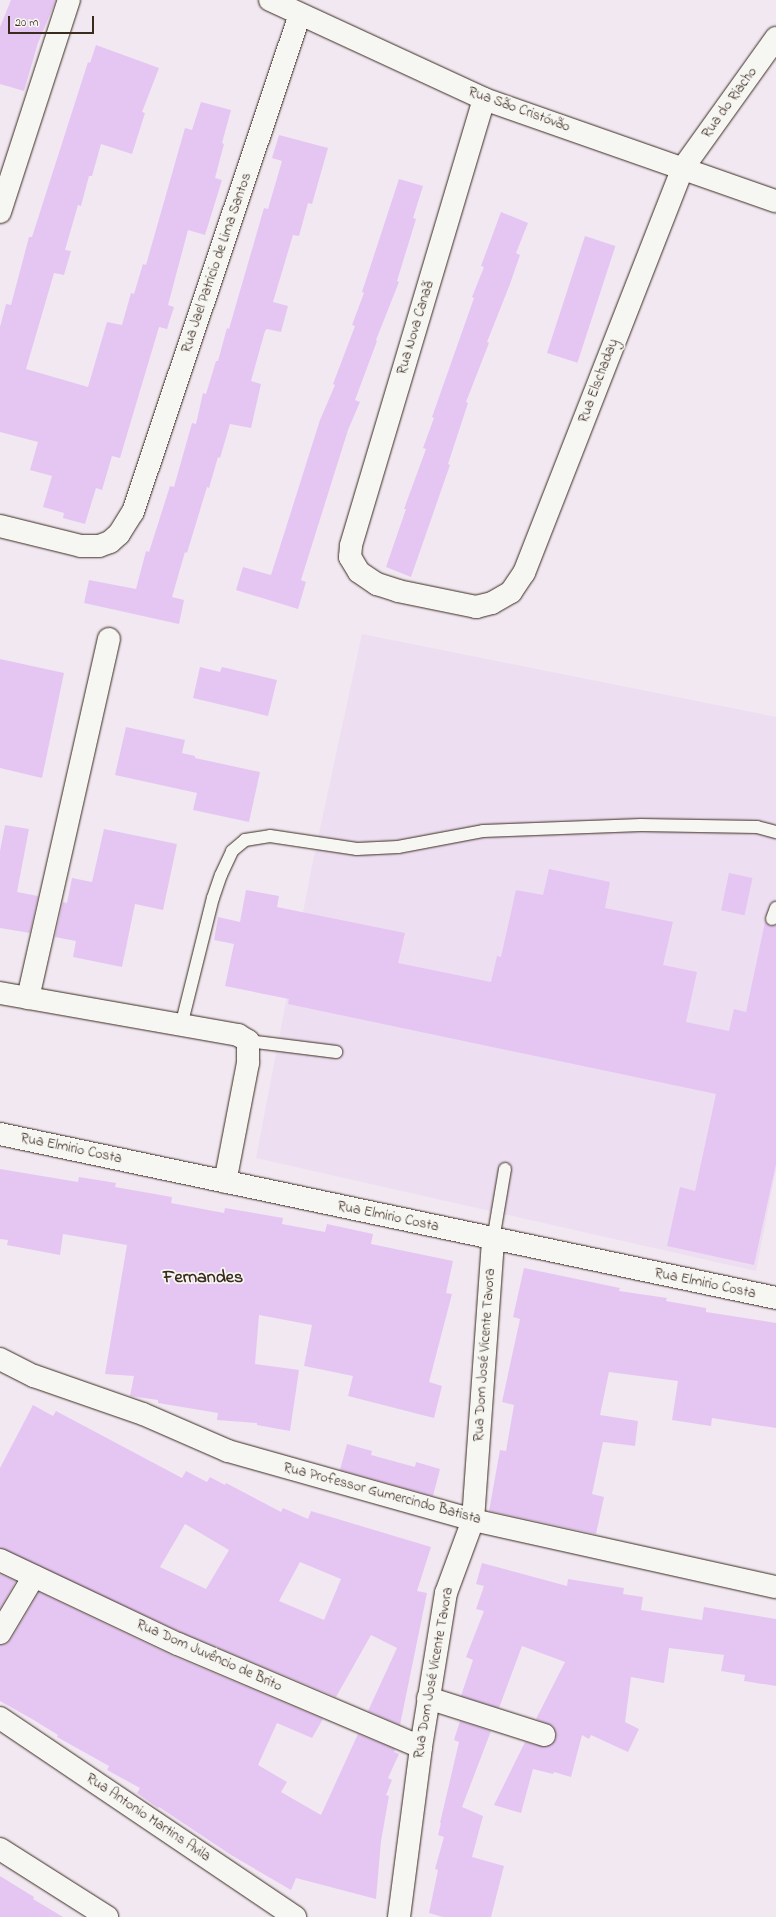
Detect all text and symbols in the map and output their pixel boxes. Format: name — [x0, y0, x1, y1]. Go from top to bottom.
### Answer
scale bar — [10, 8, 96, 34]
text: 20 m — [15, 14, 38, 32]
street label: Rua do Riacho — [699, 64, 761, 142]
street label: Rua São Cristóvão — [466, 84, 572, 136]
street label: Rua Jael Patricio de Lima Santos — [178, 171, 256, 355]
street label: Rua Nova Canaã — [394, 279, 438, 377]
street label: Rua Elschaday — [575, 337, 623, 425]
street label: Rua Elmirio Costa — [19, 1130, 123, 1168]
street label: Rua Elmirio Costa — [336, 1198, 440, 1236]
street label: Rua Elmirio Costa — [653, 1265, 757, 1303]
district label: Fernandes — [163, 1267, 243, 1289]
street label: Rua Dom José Vicente Tavora — [471, 1268, 499, 1442]
street label: Rua Professor Gumercindo Batista — [281, 1460, 483, 1528]
street label: Rua Dom José Vicente Tavora — [411, 1586, 457, 1760]
street label: Rua Dom Juvêncio de Brito — [134, 1616, 284, 1696]
street label: Rua Antonio Martins Avila — [83, 1770, 213, 1866]

